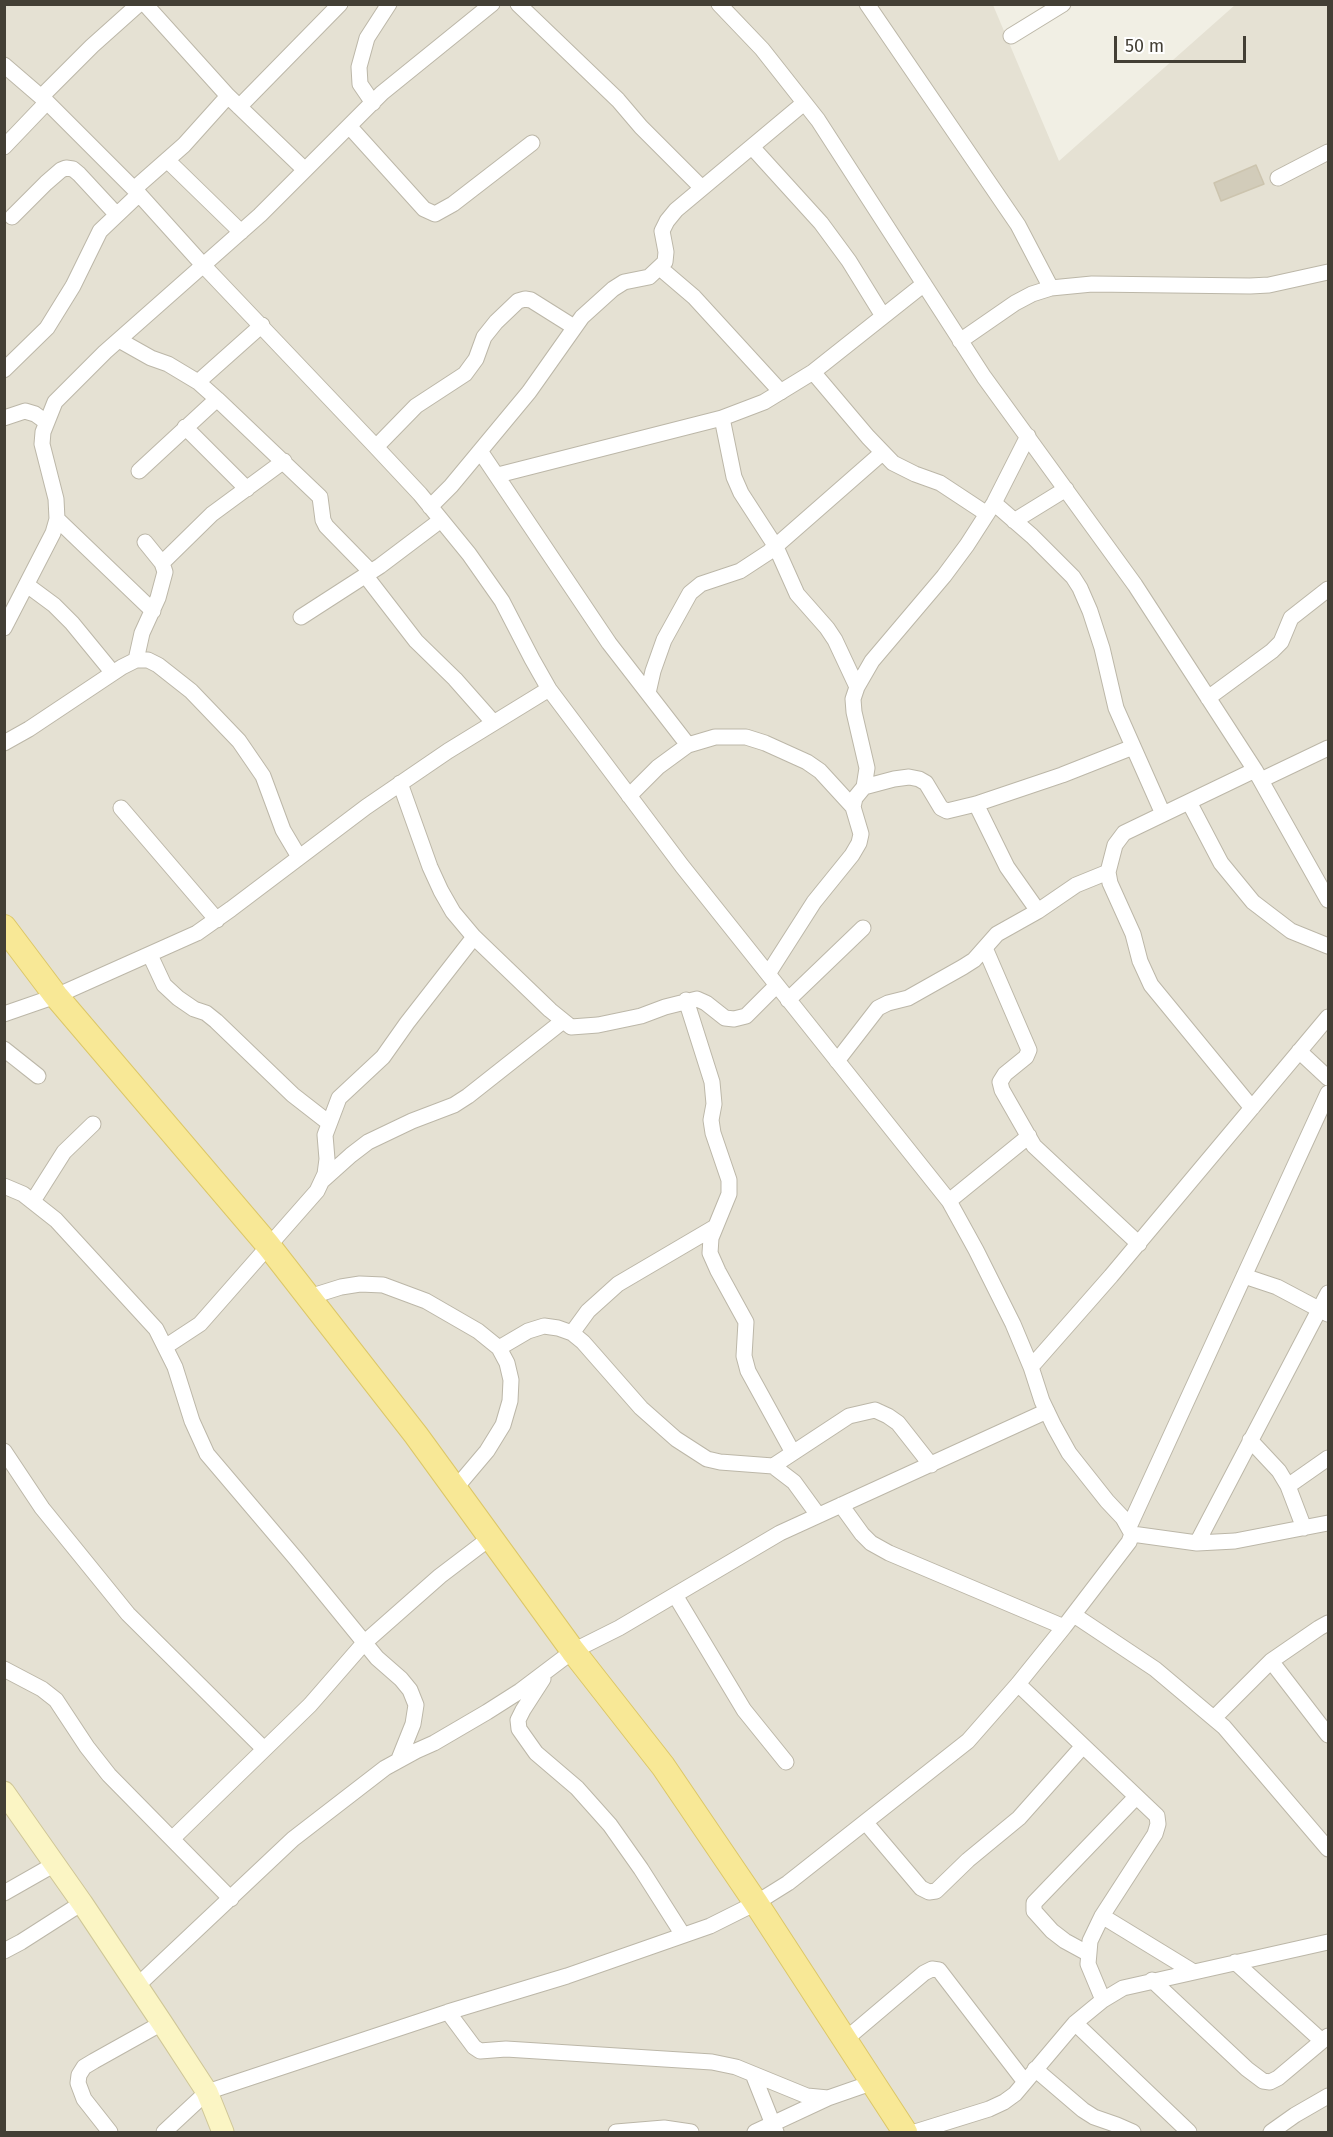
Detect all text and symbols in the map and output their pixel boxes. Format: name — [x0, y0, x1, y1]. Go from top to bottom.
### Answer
scale bar — [1117, 24, 1249, 62]
text: 50 m — [1125, 35, 1164, 57]

